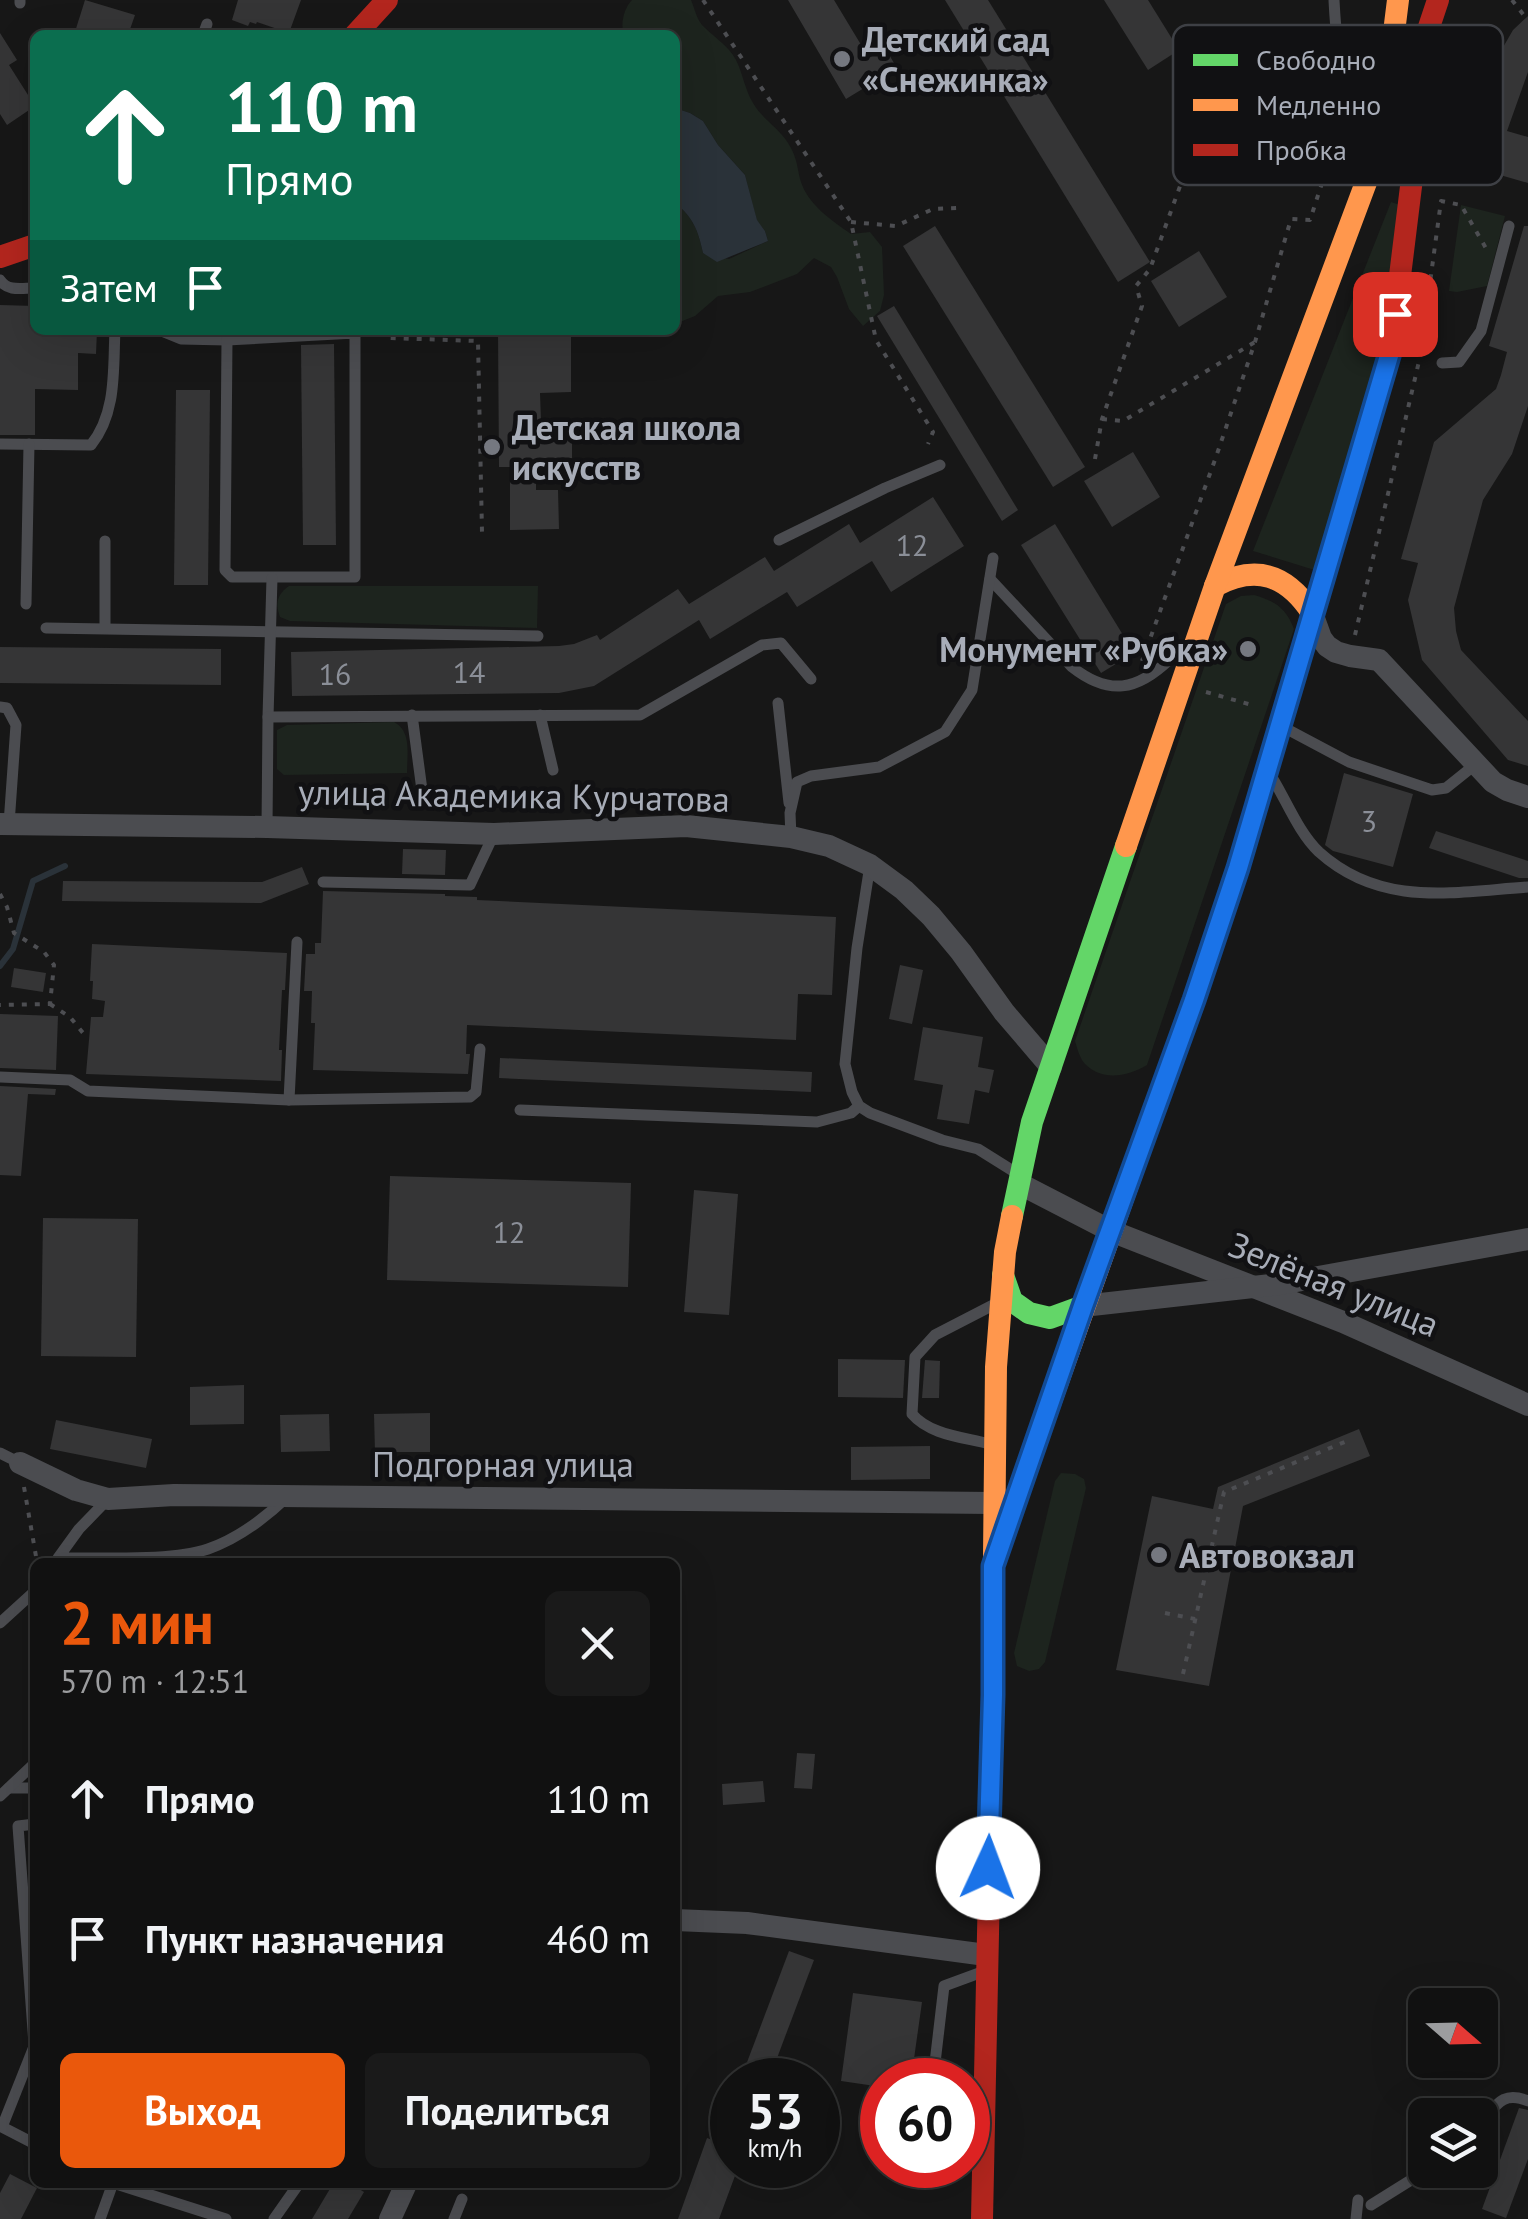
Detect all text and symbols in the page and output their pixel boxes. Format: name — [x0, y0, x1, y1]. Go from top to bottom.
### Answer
place label: Детский сад «Снежинка» — [862, 16, 1050, 102]
legend — [1173, 25, 1503, 185]
text: Свободно — [1256, 41, 1376, 78]
marker: Детский сад «Снежинка» — [831, 48, 853, 70]
text: 110 m — [225, 61, 418, 151]
icon: ahead — [60, 70, 190, 200]
text: Медленно — [1256, 86, 1381, 123]
text: Пробка — [1256, 131, 1347, 168]
text: Прямо — [225, 149, 354, 207]
icon: arrive — [178, 260, 233, 315]
text: Затем — [60, 263, 158, 312]
pin — [1353, 272, 1438, 357]
icon: arrive — [1368, 287, 1423, 342]
place label: Детская школа искусств — [512, 404, 741, 490]
marker: Детская школа искусств — [481, 436, 503, 458]
house number: 12 — [896, 525, 928, 564]
place label: Монумент «Рубка» — [939, 626, 1228, 672]
marker: Монумент «Рубка» — [1237, 638, 1259, 660]
house number: 14 — [453, 652, 485, 691]
house number: 16 — [319, 654, 351, 693]
street label: улица Академика Курчатова — [298, 768, 730, 822]
house number: 3 — [1361, 801, 1377, 840]
house number: 12 — [493, 1212, 525, 1251]
street label: Зелёная улица — [1222, 1221, 1446, 1347]
street label: Подгорная улица — [372, 1441, 634, 1487]
place label: Автовокзал — [1179, 1532, 1355, 1578]
marker: Автовокзал — [1148, 1544, 1170, 1566]
text: 2 мин — [60, 1583, 214, 1661]
button: close — [545, 1591, 650, 1696]
text: 570 m · 12:51 — [60, 1660, 249, 1702]
icon: ahead — [60, 1771, 115, 1826]
text: Прямо — [145, 1774, 255, 1823]
text: 110 m — [547, 1774, 650, 1823]
position arrow — [936, 1816, 1040, 1920]
icon: arrive — [60, 1911, 115, 1966]
text: Пункт назначения — [145, 1914, 444, 1963]
text: 460 m — [547, 1914, 650, 1963]
north arrow — [1408, 1988, 1498, 2078]
map controls — [1408, 1988, 1498, 2188]
button: Выход — [60, 2053, 345, 2168]
button: Поделиться — [365, 2053, 650, 2168]
speed limit sign: 60 — [860, 2058, 990, 2188]
text: 53 — [747, 2078, 803, 2143]
button: layers — [1408, 2098, 1498, 2188]
text: km/h — [748, 2132, 802, 2164]

